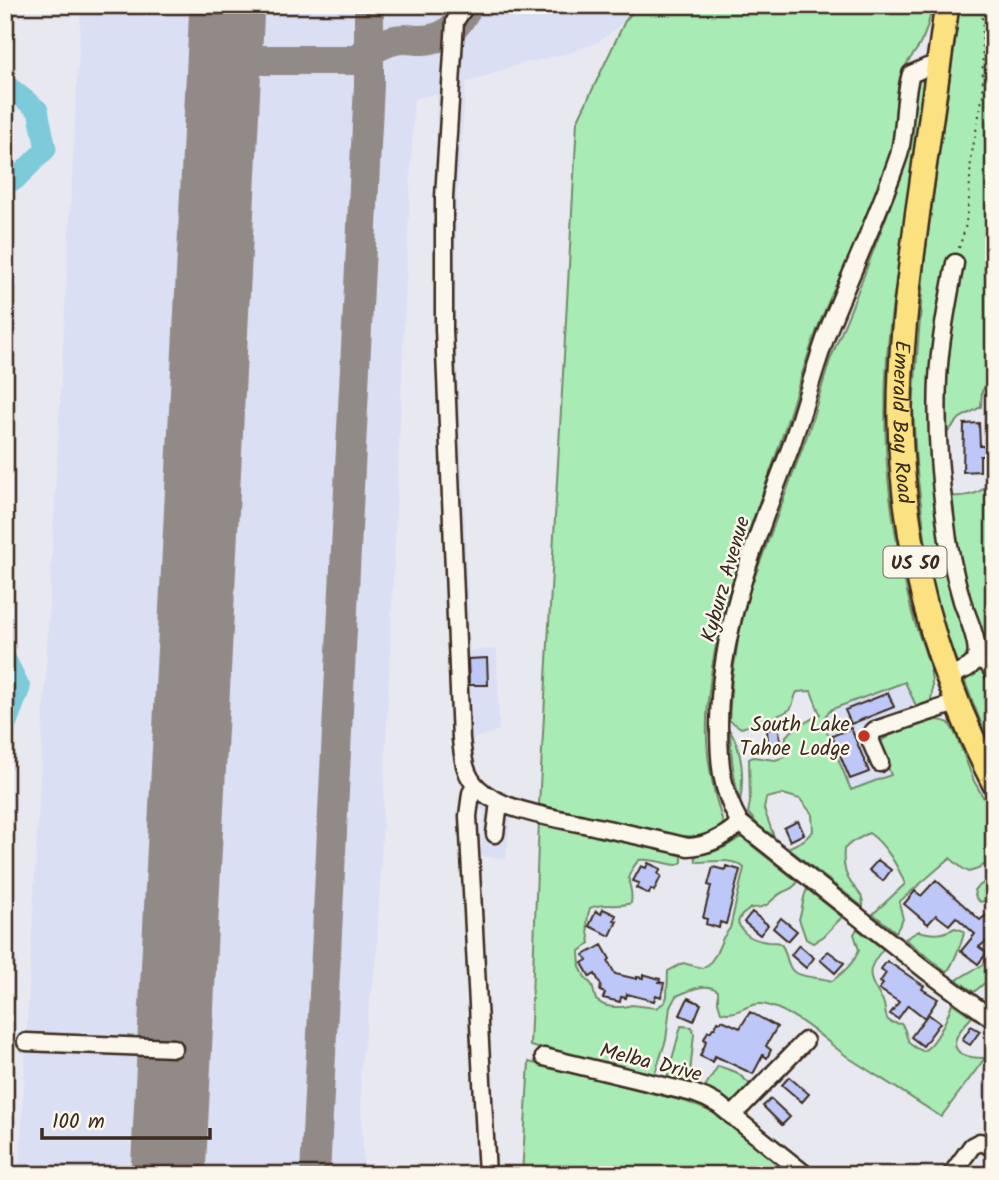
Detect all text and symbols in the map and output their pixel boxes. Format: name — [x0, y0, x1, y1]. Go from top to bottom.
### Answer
street label: Emerald Bay Road — [882, 339, 921, 506]
street label: Kyburz Avenue — [693, 512, 760, 646]
road number: US 50 — [884, 547, 946, 578]
place label: South Lake Tahoe Lodge — [739, 709, 851, 766]
marker: South Lake Tahoe Lodge — [856, 728, 872, 744]
street label: Melba Drive — [596, 1035, 706, 1092]
scale bar — [42, 1096, 210, 1140]
text: 100 m — [52, 1106, 105, 1139]

